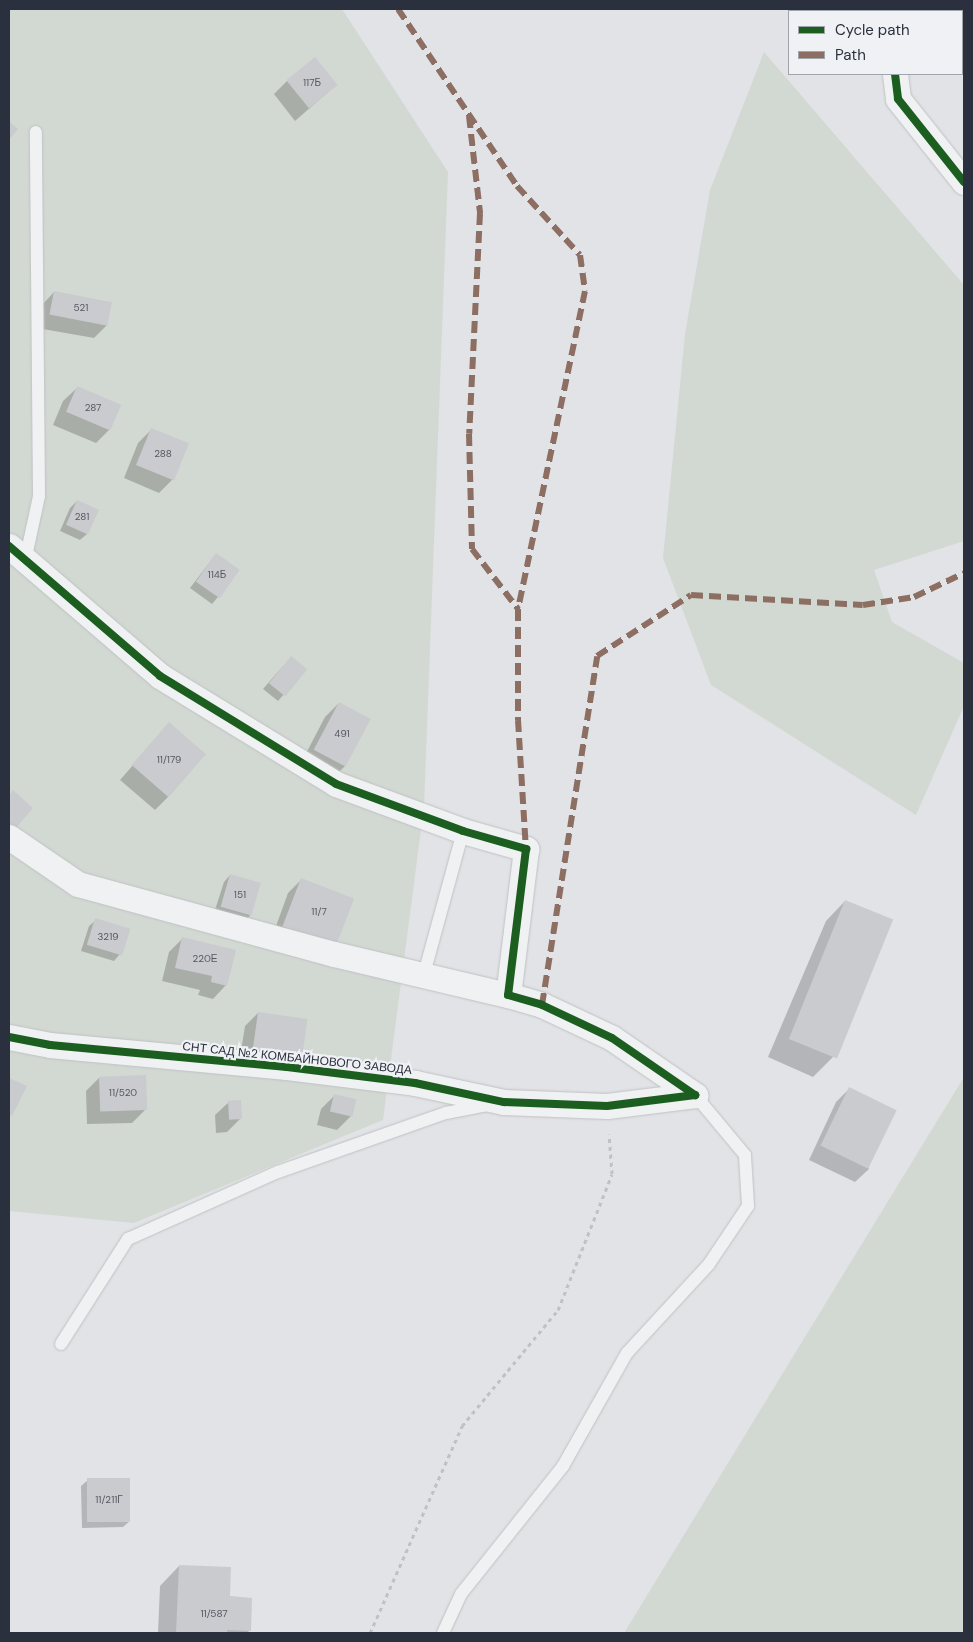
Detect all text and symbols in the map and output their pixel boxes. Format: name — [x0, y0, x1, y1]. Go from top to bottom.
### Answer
legend — [788, 10, 963, 75]
text: Cycle path — [835, 20, 910, 40]
text: Path — [835, 45, 866, 65]
house number: 117Б — [303, 77, 321, 89]
house number: 521 — [74, 302, 88, 314]
house number: 287 — [85, 402, 101, 414]
house number: 288 — [154, 448, 172, 460]
house number: 281 — [75, 511, 89, 523]
house number: 114Б — [208, 569, 226, 581]
house number: 491 — [334, 728, 350, 740]
house number: 11/179 — [157, 754, 181, 766]
house number: 151 — [234, 889, 246, 901]
house number: 11/7 — [311, 906, 327, 918]
house number: 3219 — [97, 931, 119, 943]
house number: 220Е — [193, 953, 217, 965]
street label: СНТ САД №2 КОМБАЙНОВОГО ЗАВОДА — [182, 1040, 412, 1078]
house number: 11/520 — [109, 1087, 137, 1099]
house number: 11/211Г — [95, 1494, 123, 1506]
house number: 11/587 — [200, 1608, 228, 1620]

